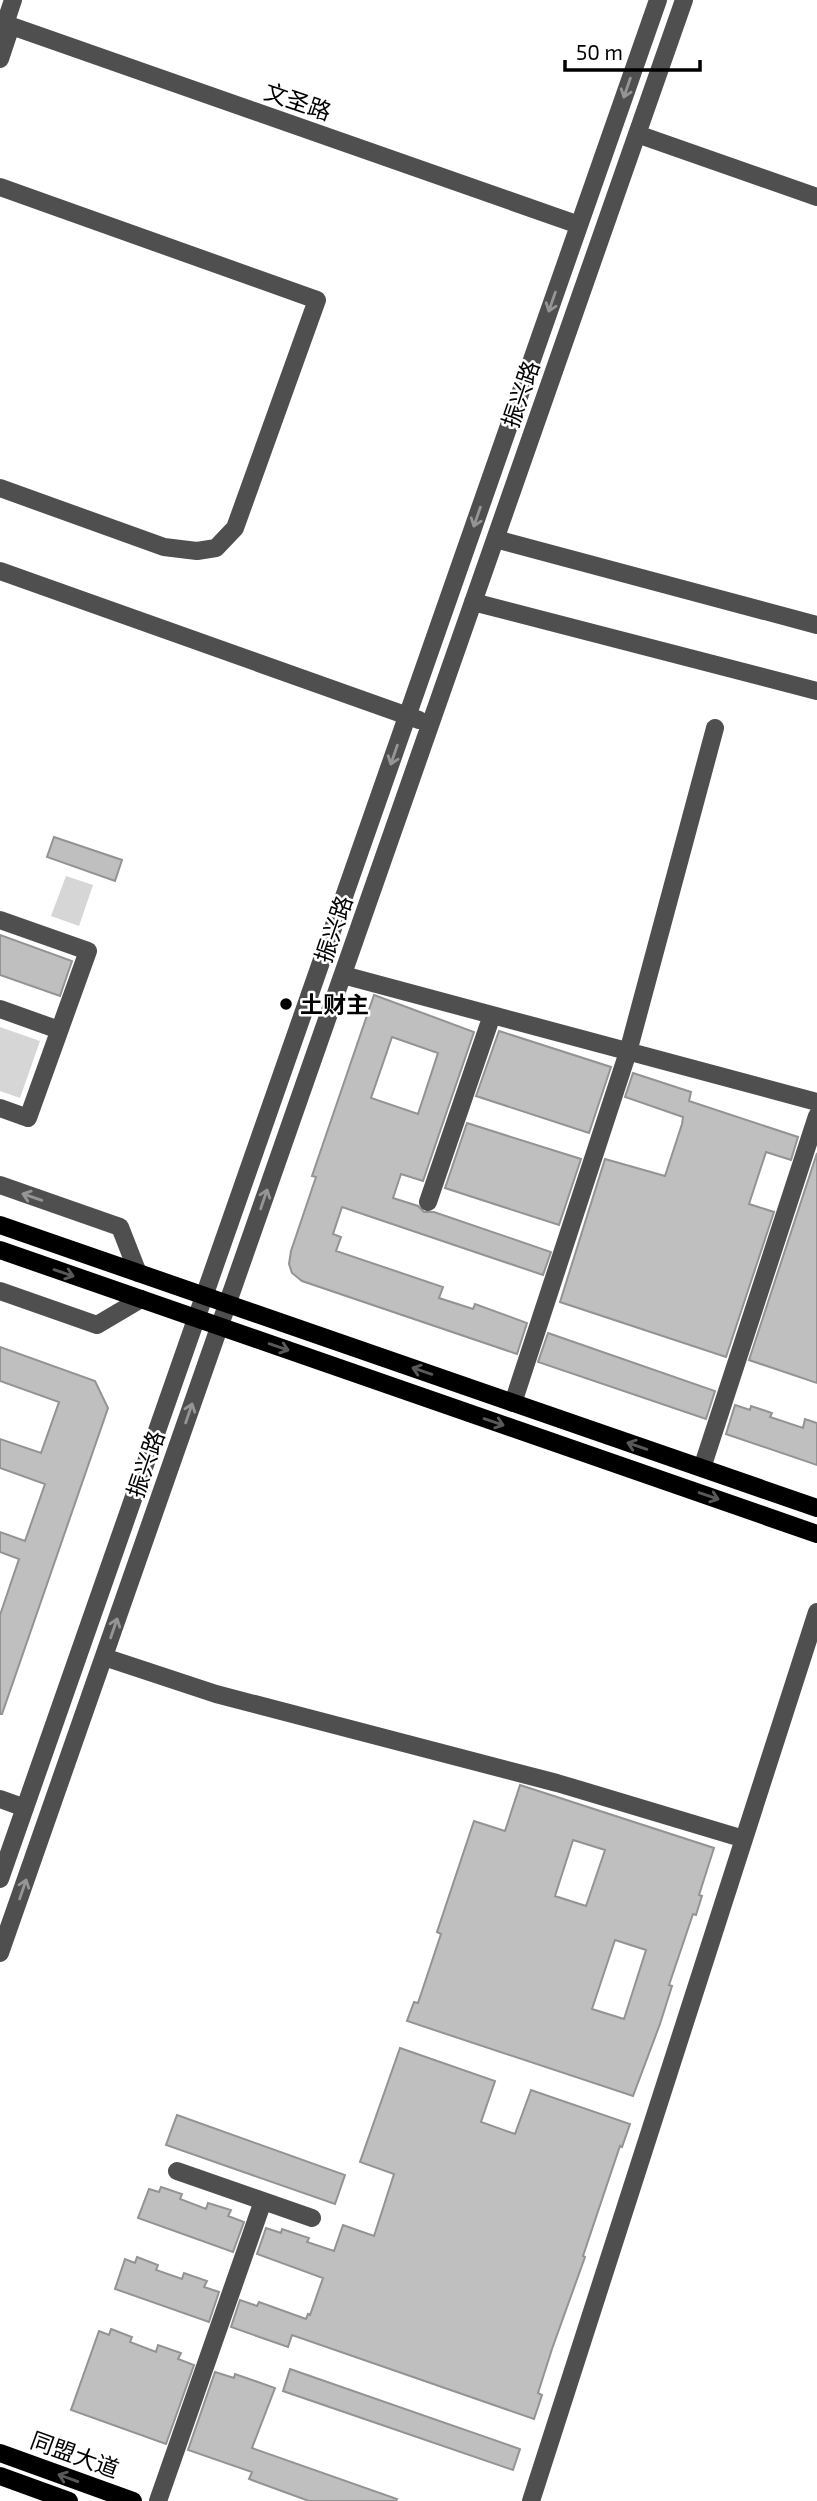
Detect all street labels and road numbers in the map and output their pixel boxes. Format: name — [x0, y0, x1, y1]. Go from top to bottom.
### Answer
street label: 文圣路 — [261, 77, 335, 125]
street label: 振兴路 — [496, 357, 544, 431]
street label: 振兴路 — [309, 892, 357, 966]
street label: 振兴路 — [121, 1427, 169, 1501]
street label: 同盟大道 — [27, 2425, 123, 2483]

